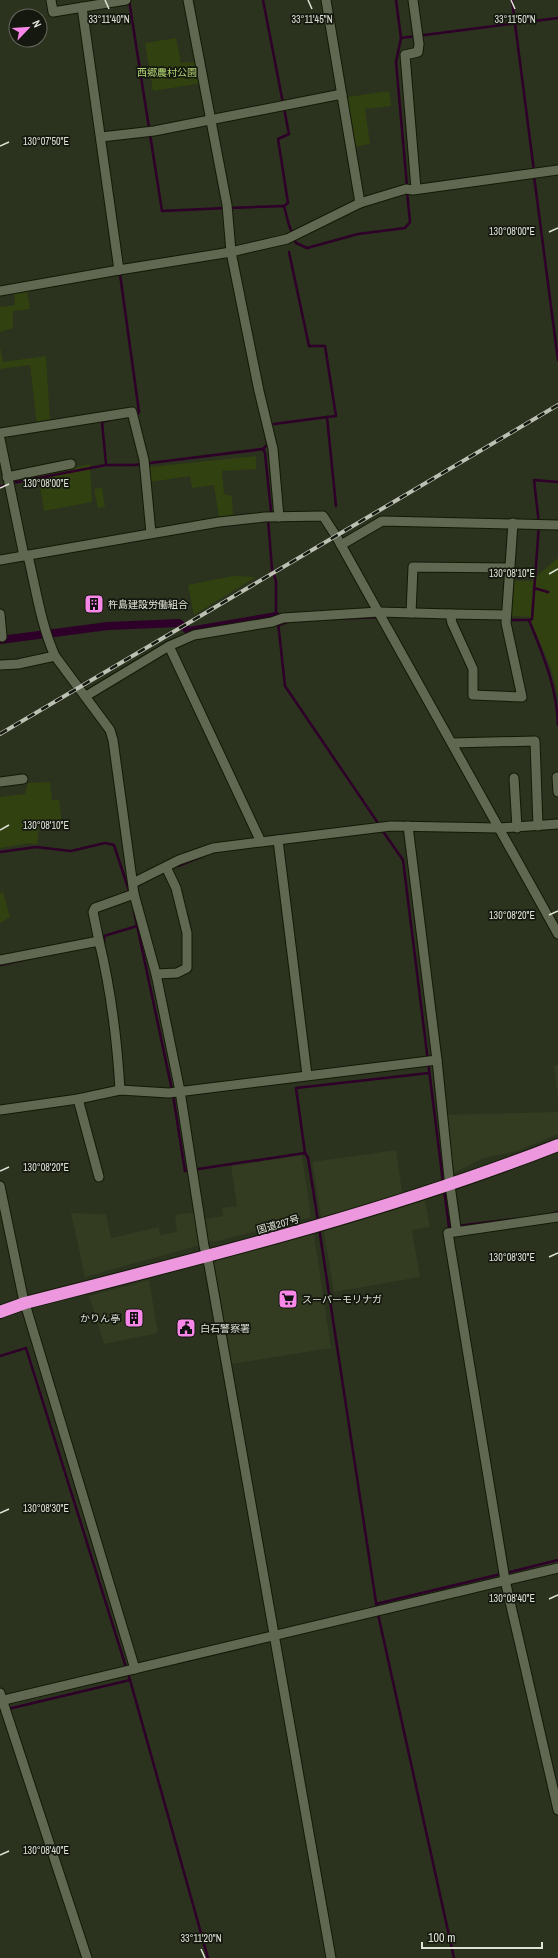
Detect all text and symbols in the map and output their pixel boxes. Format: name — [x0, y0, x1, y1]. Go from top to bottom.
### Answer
north arrow — [8, 8, 48, 48]
text: 33°11'40"N — [88, 13, 130, 26]
text: 33°11'45"N — [291, 13, 333, 26]
text: 33°11'50"N — [494, 13, 536, 26]
text: N — [29, 18, 45, 30]
park label: 西郷農村公園 — [137, 66, 197, 79]
text: 130°07'50"E — [23, 135, 69, 148]
text: 130°08'00"E — [489, 225, 535, 238]
text: 130°08'00"E — [23, 477, 69, 490]
text: 130°08'10"E — [489, 567, 535, 580]
building icon: 杵島建設労働組合 — [83, 593, 105, 615]
place label: 杵島建設労働組合 — [108, 598, 188, 611]
text: 130°08'10"E — [23, 819, 69, 832]
text: 130°08'20"E — [489, 909, 535, 922]
text: 130°08'20"E — [23, 1161, 69, 1174]
street label: 国道207号 — [255, 1212, 301, 1237]
text: 130°08'30"E — [489, 1251, 535, 1264]
supermarket icon: スーパーモリナガ — [277, 1288, 299, 1310]
place label: スーパーモリナガ — [302, 1293, 382, 1306]
building icon: かりん亭 — [123, 1307, 145, 1329]
place label: かりん亭 — [80, 1312, 120, 1325]
public building icon: 白石警察署 — [175, 1317, 197, 1339]
place label: 白石警察署 — [200, 1322, 250, 1335]
text: 130°08'30"E — [23, 1502, 69, 1515]
text: 130°08'40"E — [489, 1592, 535, 1605]
text: 130°08'40"E — [23, 1844, 69, 1857]
scale bar — [422, 1924, 542, 1950]
text: 100 m — [428, 1930, 455, 1946]
text: 33°11'20"N — [180, 1932, 222, 1945]

